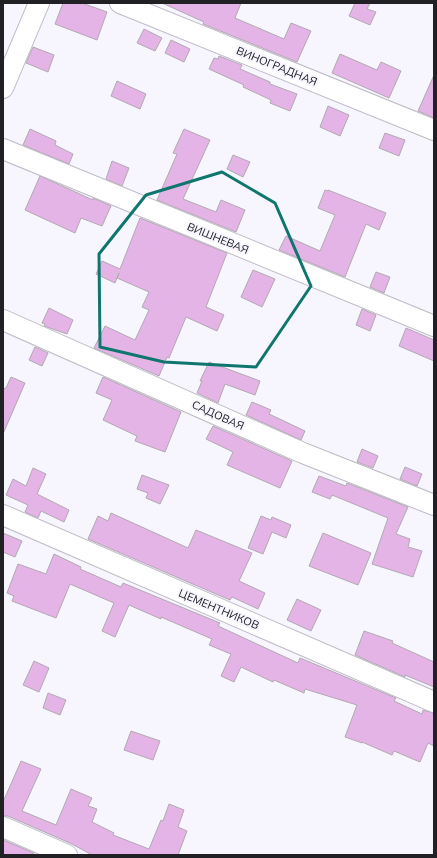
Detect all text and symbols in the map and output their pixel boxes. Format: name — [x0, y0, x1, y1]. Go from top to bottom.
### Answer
street label: ВИНОГРАДНАЯ — [234, 43, 320, 89]
street label: ВИШНЕВАЯ — [185, 219, 251, 257]
street label: САДОВАЯ — [190, 397, 246, 433]
street label: ЦЕМЕНТНИКОВ — [177, 586, 261, 632]

